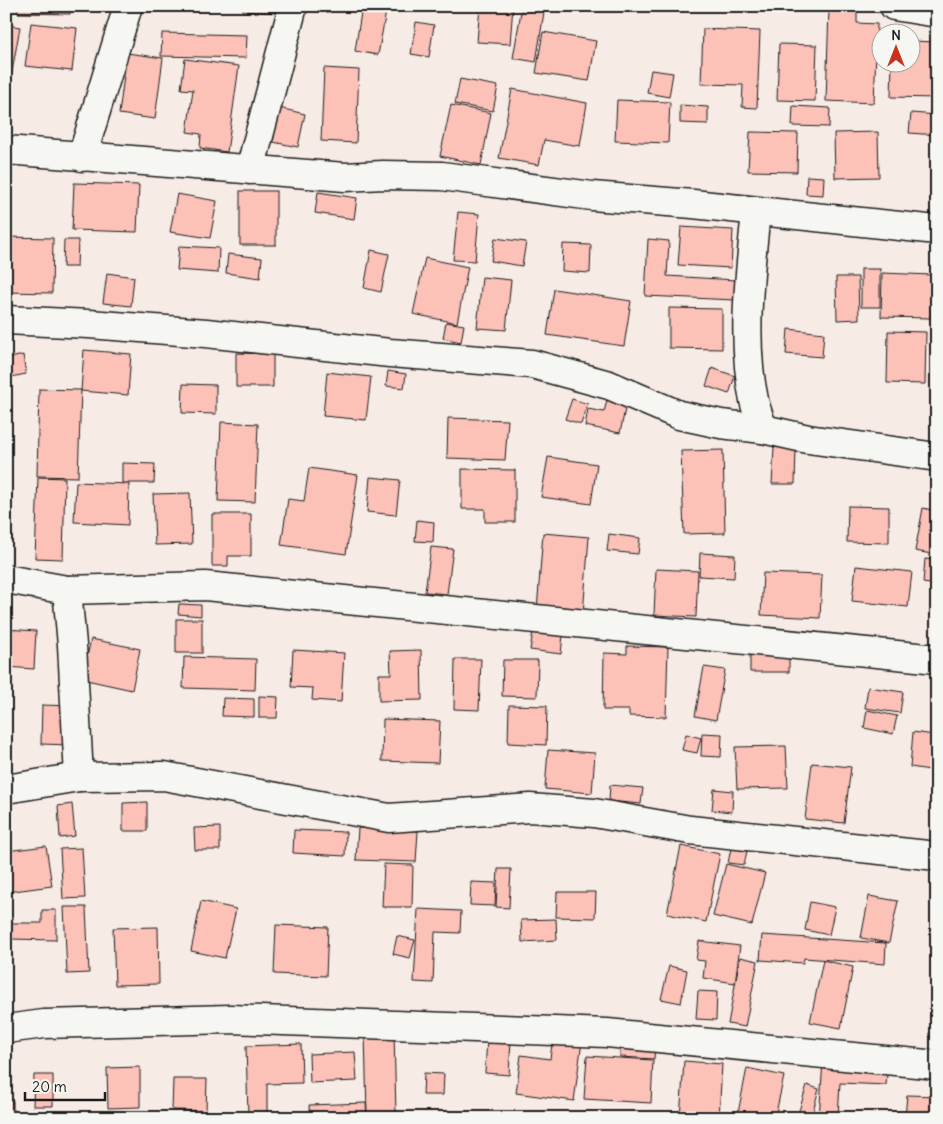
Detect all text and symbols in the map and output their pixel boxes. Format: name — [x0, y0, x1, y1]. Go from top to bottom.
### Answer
north arrow — [870, 22, 920, 72]
text: N — [891, 26, 901, 44]
scale bar — [25, 1069, 105, 1101]
text: 20 m — [32, 1077, 67, 1096]

